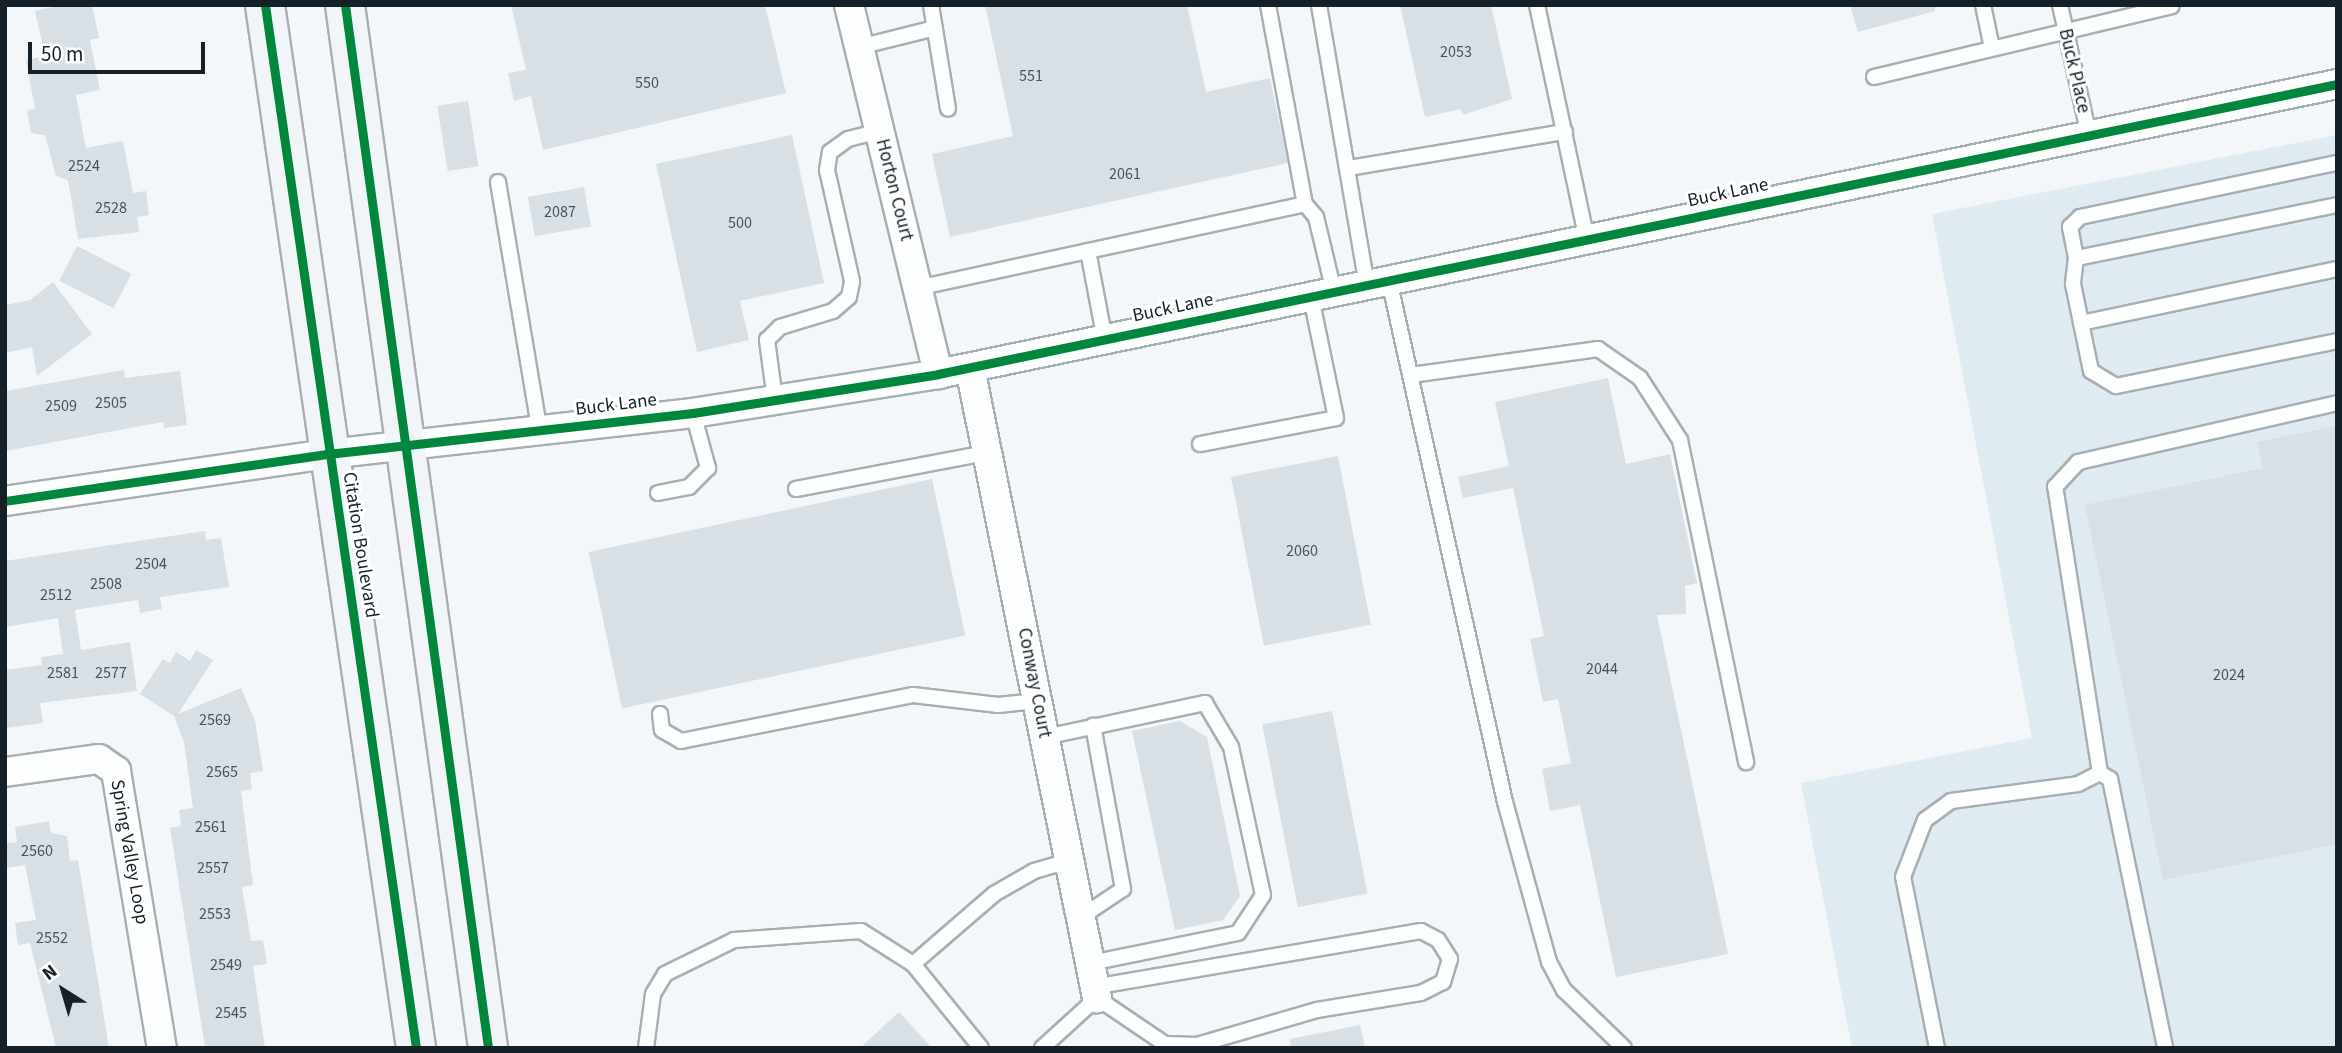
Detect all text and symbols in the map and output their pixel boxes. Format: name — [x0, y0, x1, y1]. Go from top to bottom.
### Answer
street label: Buck Place — [2053, 26, 2095, 116]
scale bar — [32, 28, 208, 72]
text: 50 m — [41, 39, 83, 69]
house number: 2053 — [1440, 42, 1472, 62]
house number: 551 — [1019, 66, 1043, 86]
house number: 550 — [635, 73, 659, 93]
street label: Horton Court — [870, 137, 918, 243]
house number: 2524 — [68, 156, 100, 176]
house number: 2061 — [1109, 164, 1141, 184]
street label: Buck Lane — [1686, 173, 1770, 213]
house number: 2528 — [95, 198, 127, 218]
house number: 2087 — [544, 202, 576, 222]
house number: 500 — [728, 213, 752, 233]
street label: Buck Lane — [1131, 288, 1215, 328]
street label: Buck Lane — [574, 389, 658, 421]
house number: 2505 — [95, 393, 127, 413]
house number: 2509 — [45, 396, 77, 416]
street label: Citation Boulevard — [337, 470, 383, 620]
house number: 2060 — [1286, 541, 1318, 561]
house number: 2504 — [135, 554, 167, 574]
house number: 2508 — [90, 574, 122, 594]
house number: 2512 — [40, 585, 72, 605]
street label: Conway Court — [1012, 626, 1056, 740]
house number: 2044 — [1586, 659, 1618, 679]
house number: 2581 — [47, 663, 79, 683]
house number: 2577 — [95, 663, 127, 683]
house number: 2024 — [2213, 665, 2245, 685]
house number: 2569 — [199, 710, 231, 730]
house number: 2565 — [206, 762, 238, 782]
street label: Spring Valley Loop — [105, 778, 153, 926]
house number: 2561 — [195, 817, 227, 837]
house number: 2560 — [21, 841, 53, 861]
house number: 2557 — [197, 858, 229, 878]
house number: 2553 — [199, 904, 231, 924]
house number: 2552 — [36, 928, 68, 948]
north arrow — [28, 955, 98, 1025]
house number: 2549 — [210, 955, 242, 975]
text: N — [37, 958, 63, 987]
house number: 2545 — [215, 1003, 247, 1023]

